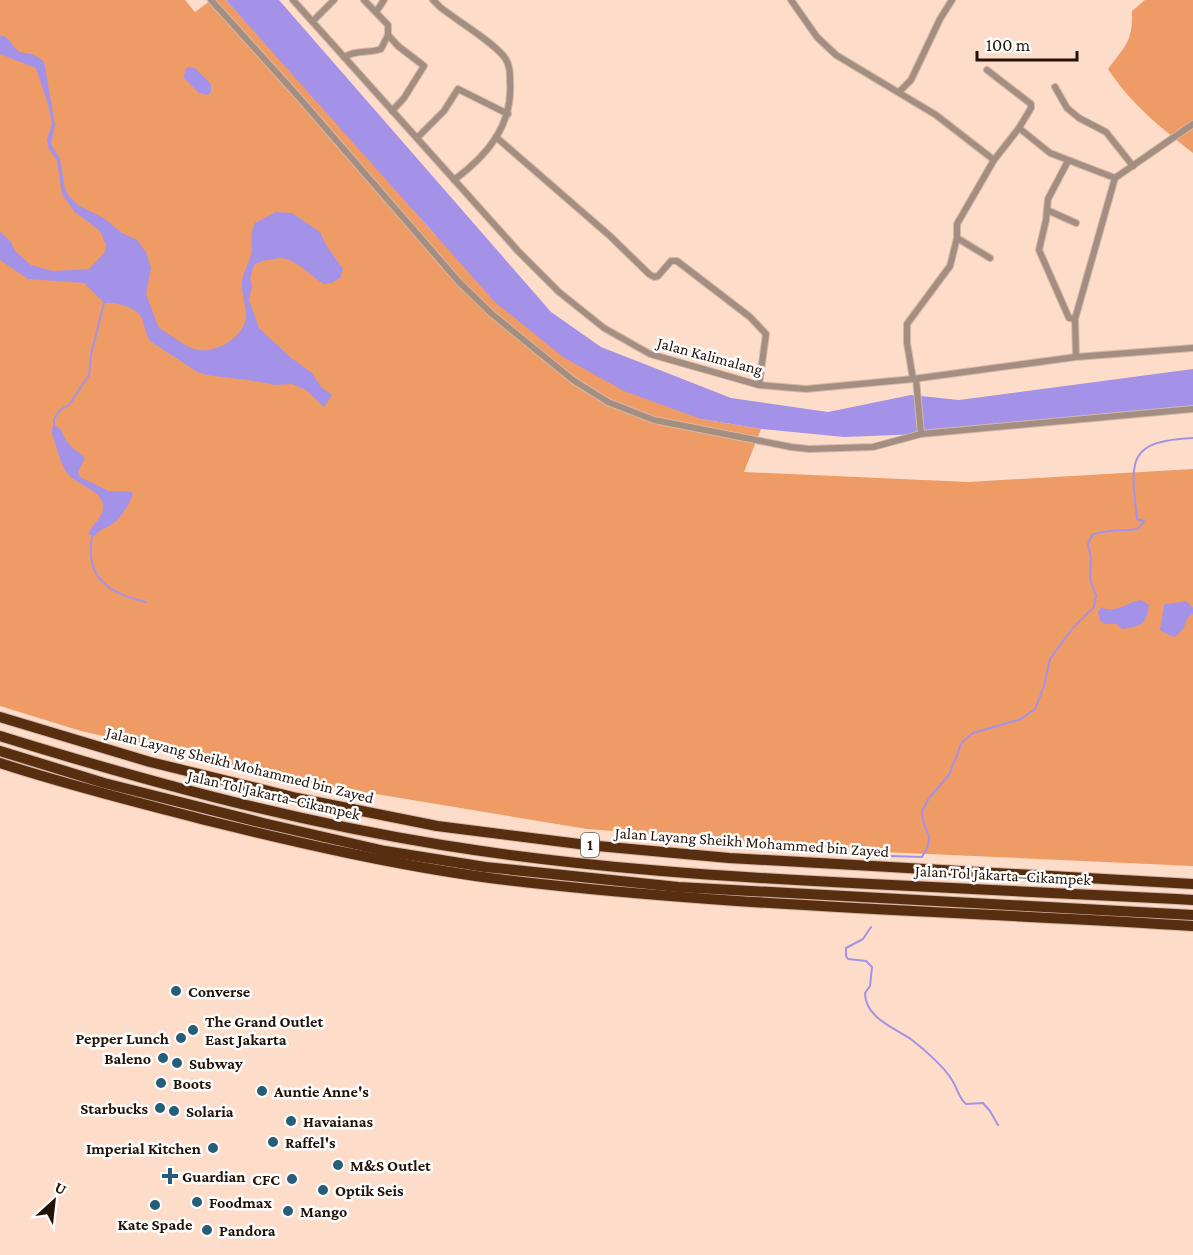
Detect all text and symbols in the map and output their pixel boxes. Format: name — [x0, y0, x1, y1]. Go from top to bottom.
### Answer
scale bar — [977, 24, 1078, 62]
text: 100 m — [986, 35, 1031, 55]
street label: Jalan Kalimalang — [653, 333, 765, 379]
street label: Jalan Layang Sheikh Mohammed bin Zayed — [102, 723, 376, 808]
street label: Jalan Tol Jakarta–Cikampek — [184, 766, 362, 824]
street label: Jalan Layang Sheikh Mohammed bin Zayed — [612, 824, 890, 861]
road number: 1 — [581, 833, 599, 857]
street label: Jalan Tol Jakarta–Cikampek — [912, 862, 1092, 889]
place label: Converse — [188, 983, 251, 1000]
marker: Converse — [169, 984, 183, 998]
place label: The Grand Outlet East Jakarta — [205, 1013, 323, 1048]
marker: The Grand Outlet East Jakarta — [186, 1023, 200, 1037]
place label: Pepper Lunch — [75, 1030, 169, 1047]
marker: Pepper Lunch — [174, 1031, 188, 1045]
place label: Baleno — [104, 1050, 151, 1067]
marker: Baleno — [156, 1051, 170, 1065]
place label: Subway — [189, 1055, 243, 1072]
marker: Subway — [170, 1056, 184, 1070]
place label: Boots — [173, 1075, 212, 1092]
marker: Boots — [154, 1076, 168, 1090]
place label: Auntie Anne's — [273, 1083, 369, 1100]
marker: Auntie Anne's — [255, 1084, 269, 1098]
place label: Starbucks — [80, 1100, 148, 1117]
marker: Starbucks — [153, 1101, 167, 1115]
place label: Solaria — [186, 1103, 234, 1120]
marker: Solaria — [167, 1104, 181, 1118]
place label: Havaianas — [303, 1113, 374, 1130]
marker: Havaianas — [284, 1114, 298, 1128]
place label: Raffel's — [285, 1134, 336, 1151]
marker: Raffel's — [266, 1135, 280, 1149]
place label: Imperial Kitchen — [86, 1140, 201, 1157]
marker: Imperial Kitchen — [206, 1141, 220, 1155]
place label: M&S Outlet — [350, 1157, 431, 1174]
marker: M&S Outlet — [331, 1158, 345, 1172]
place label: Guardian — [182, 1168, 246, 1185]
marker: Guardian — [163, 1169, 177, 1183]
north arrow — [24, 1171, 84, 1231]
place label: CFC — [252, 1171, 280, 1188]
marker: CFC — [285, 1172, 299, 1186]
text: U — [52, 1178, 69, 1198]
place label: Optik Seis — [335, 1182, 404, 1199]
marker: Optik Seis — [316, 1183, 330, 1197]
place label: Foodmax — [209, 1194, 273, 1211]
marker: Foodmax — [190, 1195, 204, 1209]
marker: Kate Spade — [148, 1198, 162, 1212]
place label: Mango — [300, 1203, 347, 1220]
marker: Mango — [281, 1204, 295, 1218]
place label: Kate Spade — [118, 1216, 193, 1233]
place label: Pandora — [219, 1222, 276, 1239]
marker: Pandora — [200, 1223, 214, 1237]

